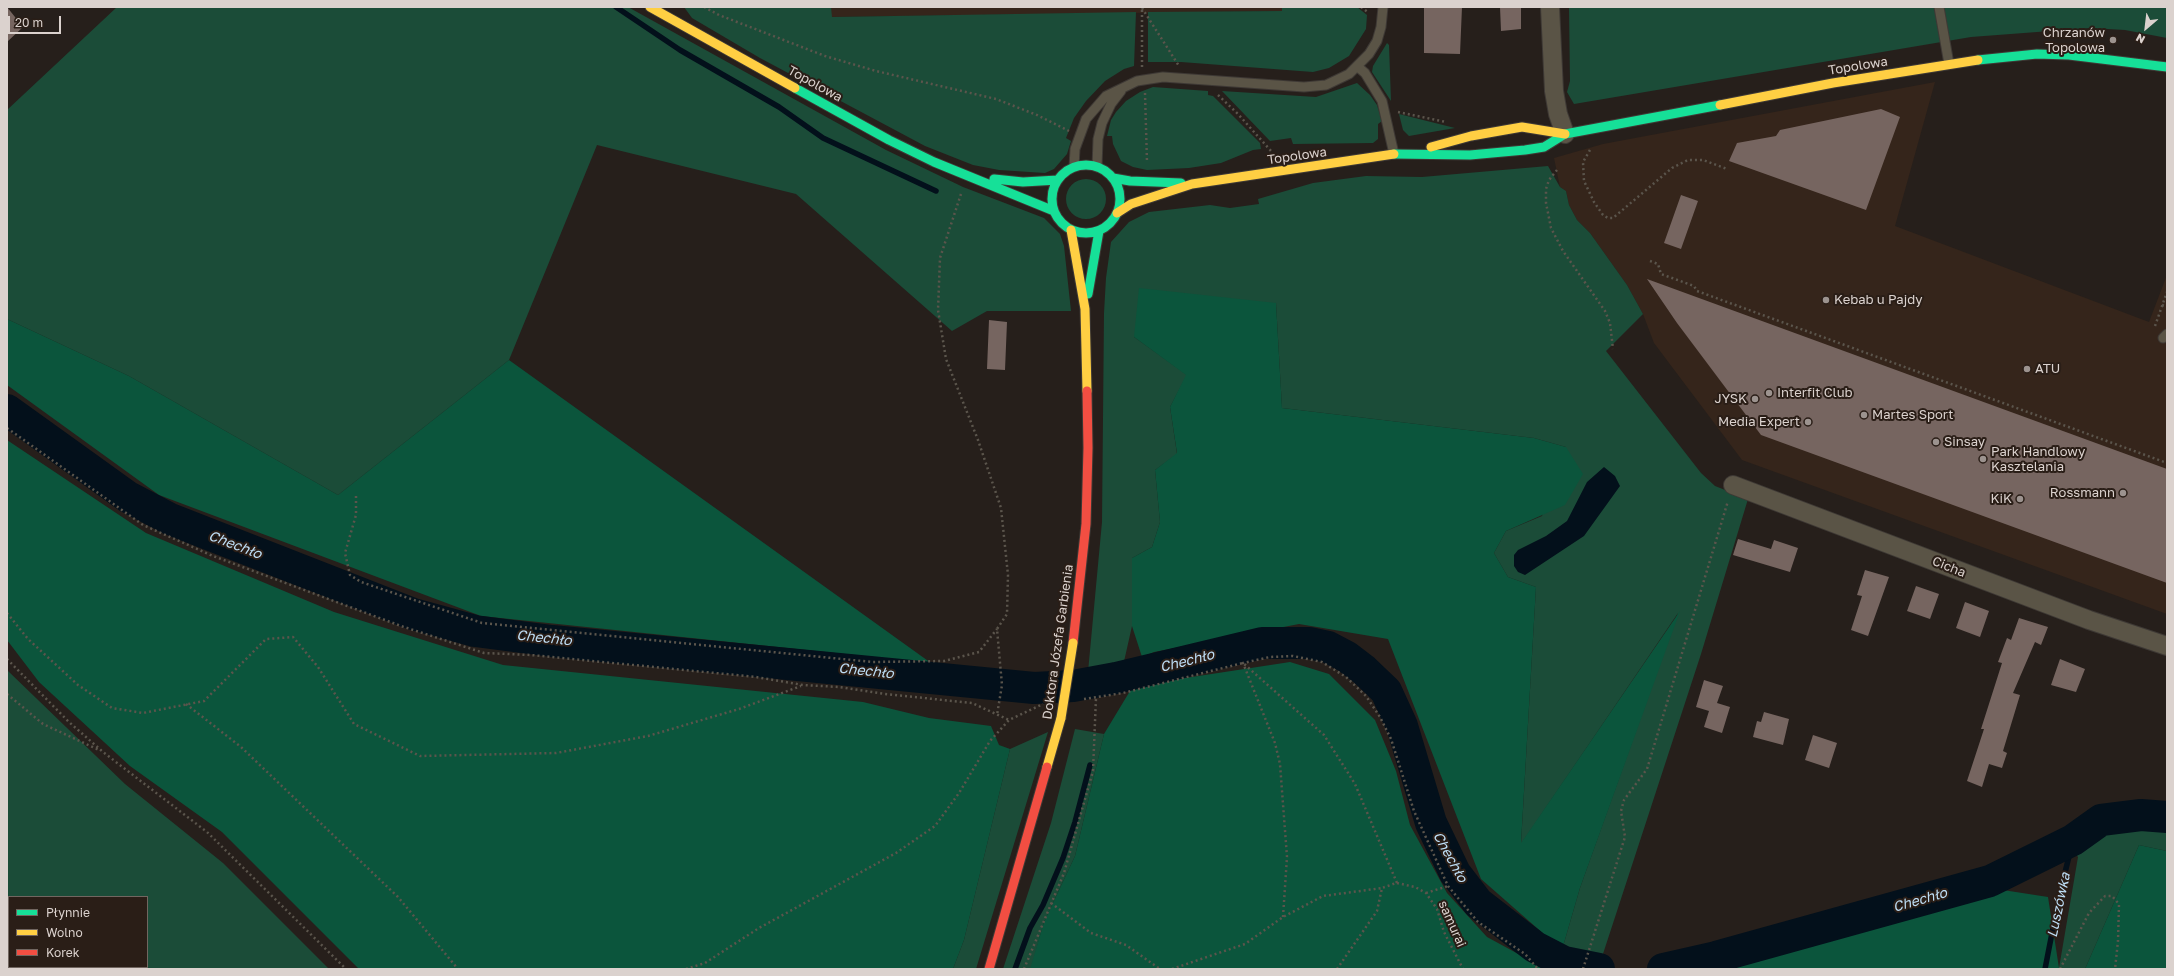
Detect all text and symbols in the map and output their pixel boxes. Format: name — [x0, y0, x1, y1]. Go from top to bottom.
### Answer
scale bar — [10, 8, 63, 34]
north arrow — [2126, 8, 2166, 48]
text: 20 m — [15, 15, 43, 30]
place label: Chrzanów Topolowa — [2043, 25, 2105, 56]
text: N — [2133, 31, 2147, 47]
marker: Chrzanów Topolowa — [2108, 35, 2118, 45]
street label: Topolowa — [1827, 54, 1889, 78]
street label: Topolowa — [785, 63, 845, 105]
street label: Topolowa — [1266, 144, 1328, 168]
place label: Kebab u Pajdy — [1834, 292, 1922, 308]
marker: Kebab u Pajdy — [1821, 295, 1831, 305]
place label: ATU — [2035, 361, 2060, 377]
marker: ATU — [2022, 364, 2032, 374]
place label: Interfit Club — [1777, 385, 1853, 401]
marker: Interfit Club — [1764, 388, 1774, 398]
place label: JYSK — [1714, 391, 1747, 407]
marker: JYSK — [1750, 394, 1760, 404]
place label: Martes Sport — [1872, 407, 1953, 423]
marker: Martes Sport — [1859, 410, 1869, 420]
place label: Media Expert — [1718, 414, 1800, 430]
marker: Media Expert — [1803, 417, 1813, 427]
place label: Sinsay — [1944, 434, 1985, 450]
marker: Sinsay — [1931, 437, 1941, 447]
place label: Park Handlowy Kasztelania — [1991, 444, 2085, 475]
marker: Park Handlowy Kasztelania — [1978, 454, 1988, 464]
place label: Rossmann — [2050, 485, 2115, 501]
marker: Rossmann — [2118, 488, 2128, 498]
place label: KiK — [1991, 491, 2012, 507]
marker: KiK — [2015, 494, 2025, 504]
water label: Chechło — [206, 527, 264, 563]
street label: Cicha — [1930, 553, 1968, 581]
street label: Doktora Józefa Garbienia — [1039, 563, 1077, 721]
water label: Chechło — [516, 627, 572, 649]
water label: Chechło — [1158, 646, 1216, 676]
water label: Chechło — [838, 660, 894, 682]
water label: Chechło — [1429, 829, 1471, 885]
water label: Luszówka — [2044, 871, 2074, 939]
water label: Chechło — [1891, 884, 1949, 916]
legend — [8, 896, 148, 968]
street label: samurai — [1435, 898, 1469, 950]
text: Płynnie — [46, 905, 90, 920]
text: Wolno — [46, 925, 83, 940]
text: Korek — [46, 945, 80, 960]

